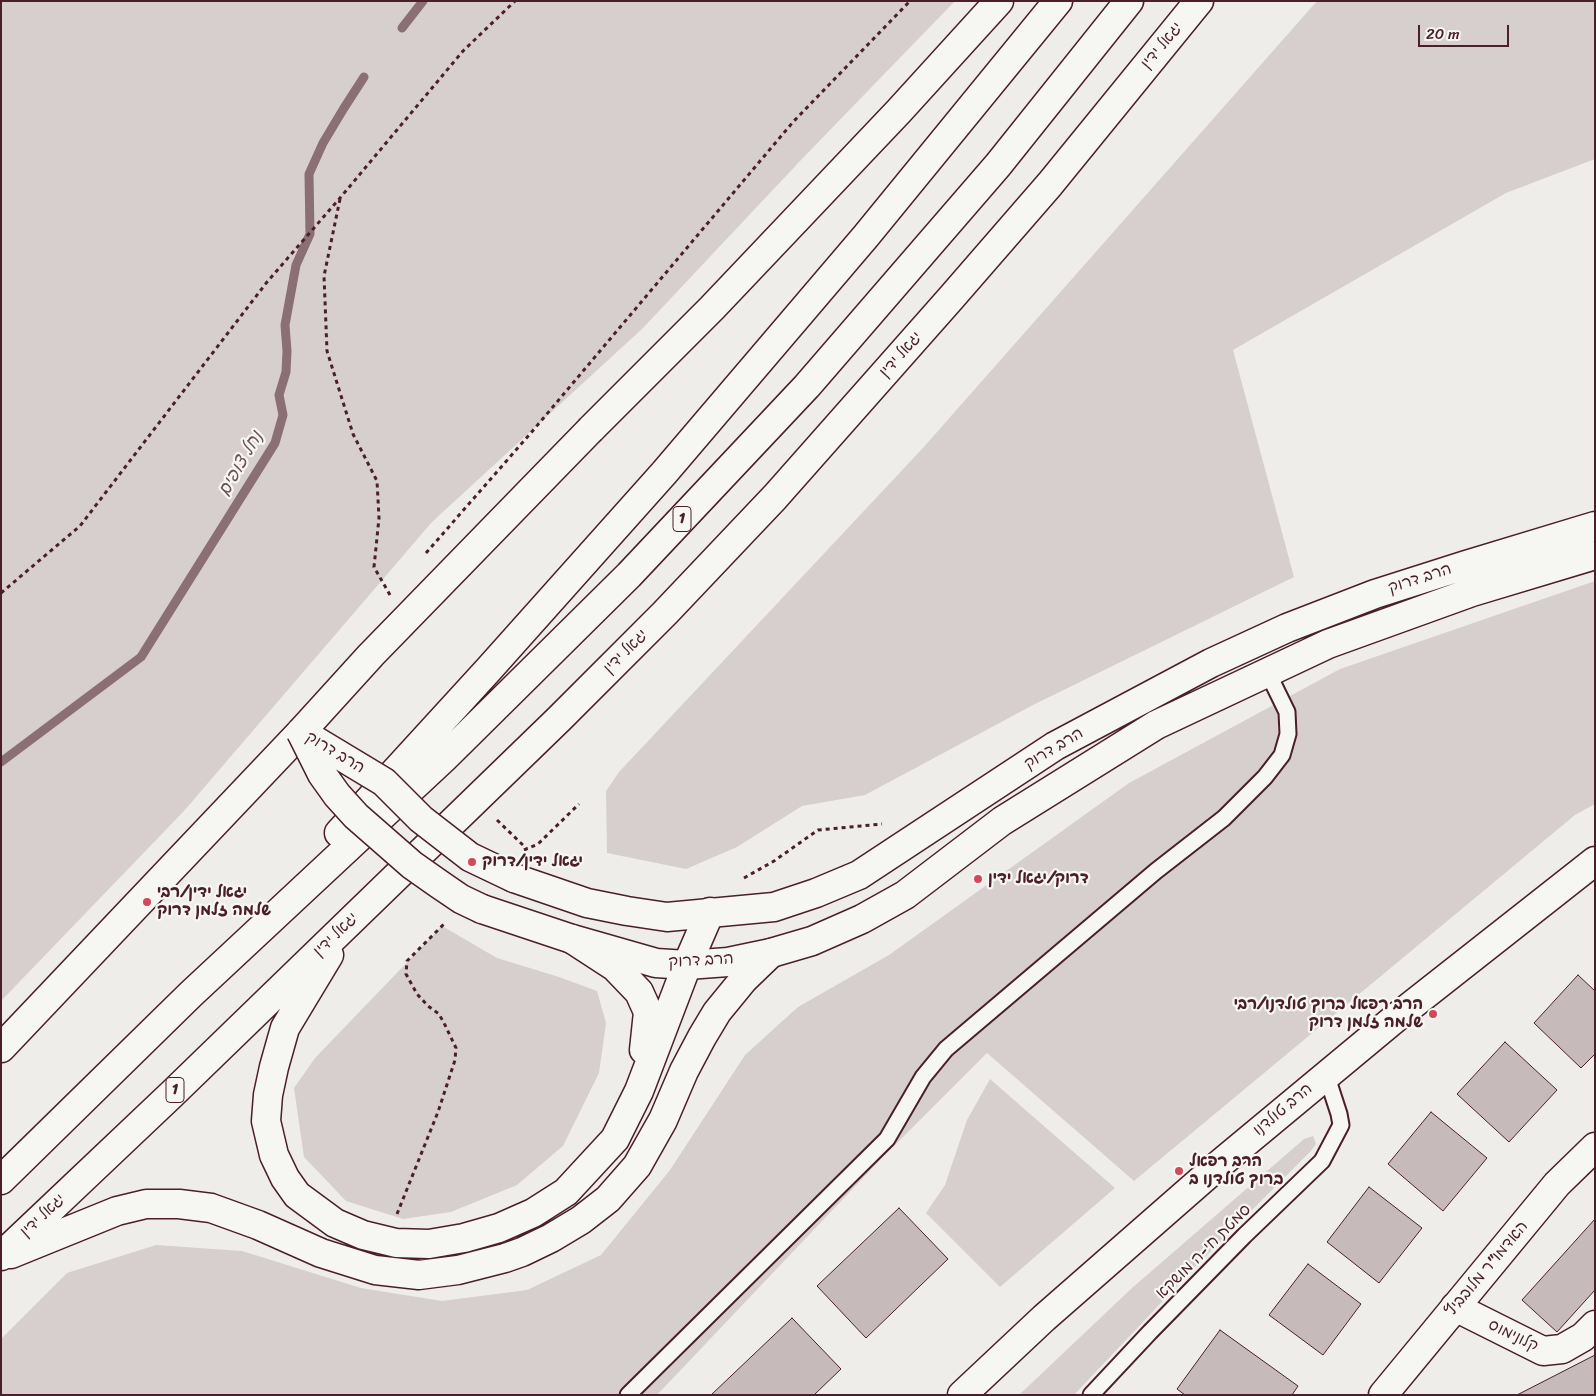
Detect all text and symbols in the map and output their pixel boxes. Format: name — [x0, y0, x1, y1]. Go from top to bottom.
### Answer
scale bar — [1421, 15, 1512, 47]
street label: יגאל ידין — [1137, 19, 1187, 73]
text: 20 m — [1426, 21, 1460, 47]
street label: יגאל ידין — [876, 328, 926, 382]
water label: נחל צופים — [214, 428, 268, 500]
road number: 1 — [673, 506, 691, 532]
street label: הרב דרוק — [1386, 560, 1454, 598]
street label: יגאל ידין — [600, 626, 652, 678]
street label: הרב דרוק — [1021, 724, 1087, 774]
street label: הרב דרוק — [302, 728, 368, 778]
place label: יגאל ידין/דרוק — [482, 852, 583, 872]
marker: יגאל ידין/דרוק — [466, 856, 478, 868]
place label: דרוק/יגאל ידין — [988, 869, 1089, 889]
marker: דרוק/יגאל ידין — [972, 873, 984, 885]
place label: יגאל ידין/רבי שלמה זלמן דרוק — [157, 883, 271, 921]
marker: יגאל ידין/רבי שלמה זלמן דרוק — [141, 896, 153, 908]
street label: יגאל ידין — [310, 909, 362, 961]
street label: הרב דרוק — [668, 950, 734, 972]
place label: הרב רפאל ברוך טולדנו/רבי שלמה זלמן דרוק — [1234, 995, 1423, 1033]
marker: הרב רפאל ברוך טולדנו/רבי שלמה זלמן דרוק — [1427, 1008, 1439, 1020]
road number: 1 — [166, 1078, 184, 1102]
street label: הרב טולדנו — [1249, 1080, 1317, 1140]
place label: הרב רפאל ברוך טולדנו ב — [1189, 1152, 1284, 1190]
marker: הרב רפאל ברוך טולדנו ב — [1173, 1165, 1185, 1177]
street label: יגאל ידין — [16, 1190, 70, 1242]
street label: סמטת חי-ה מושקא — [1152, 1200, 1256, 1304]
street label: האדמו"ר מלובביץ — [1441, 1217, 1533, 1321]
street label: קלונימוס — [1485, 1316, 1541, 1356]

